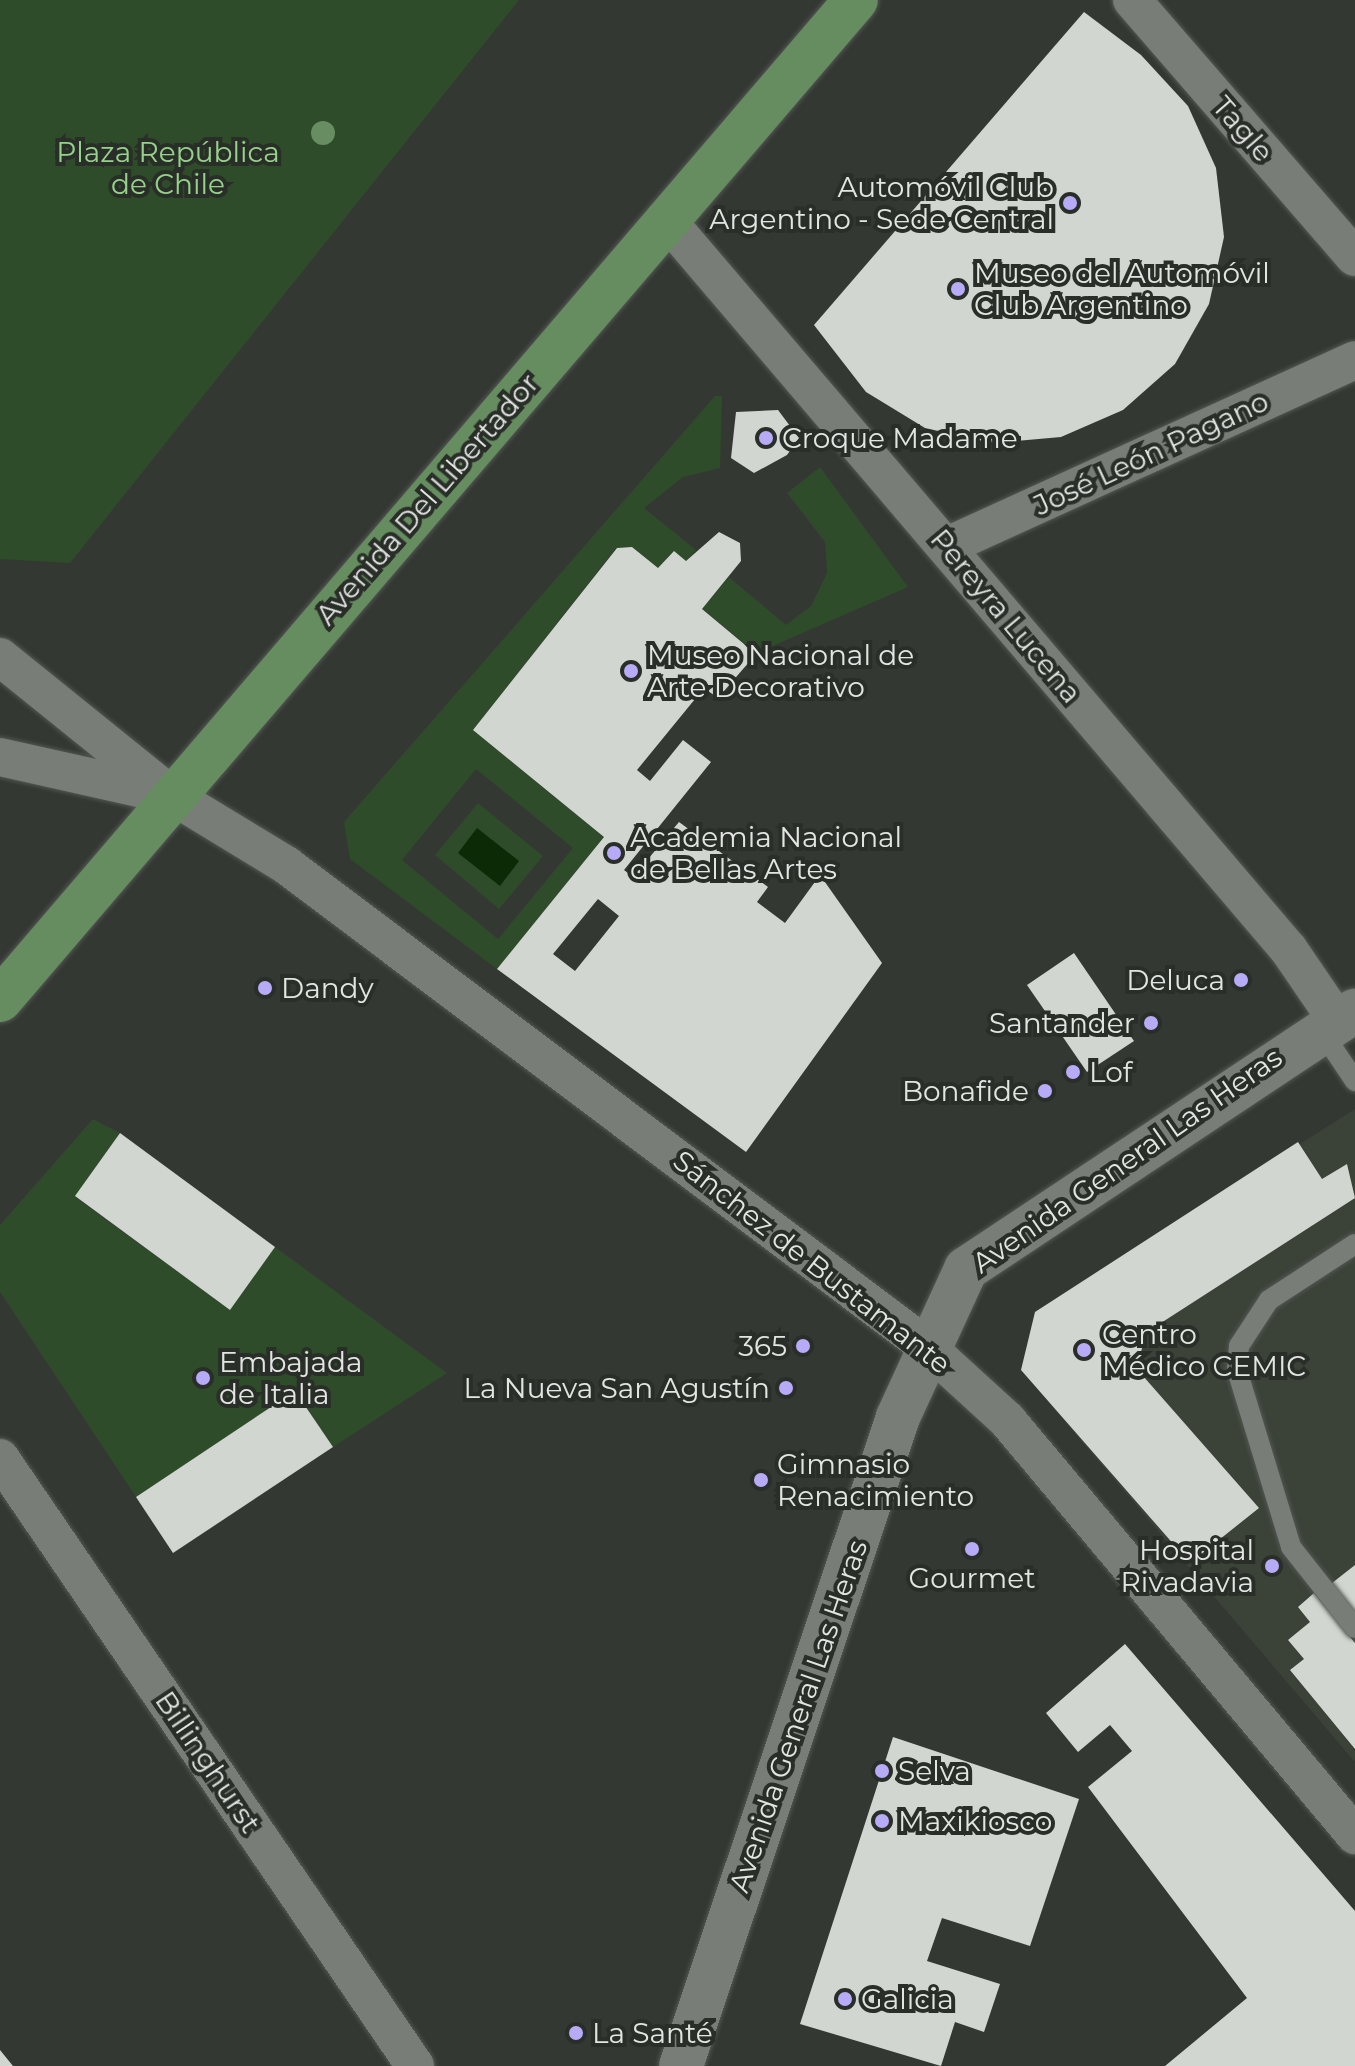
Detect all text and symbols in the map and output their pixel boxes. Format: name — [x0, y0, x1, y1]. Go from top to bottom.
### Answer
street label: Tagle — [1206, 90, 1280, 168]
park label: Plaza República de Chile — [56, 135, 280, 201]
place label: Automóvil Club Argentino - Sede Central — [709, 170, 1054, 236]
marker: Automóvil Club Argentino - Sede Central — [1061, 194, 1079, 212]
place label: Museo del Automóvil Club Argentino — [974, 256, 1270, 322]
marker: Museo del Automóvil Club Argentino — [949, 280, 967, 298]
street label: Avenida Del Libertador — [309, 367, 545, 631]
street label: José León Pagano — [1028, 384, 1274, 522]
place label: Croque Madame — [782, 421, 1018, 455]
marker: Croque Madame — [757, 429, 775, 447]
street label: Pereyra Lucena — [924, 522, 1088, 710]
place label: Museo Nacional de Arte Decorativo — [647, 638, 914, 704]
marker: Museo Nacional de Arte Decorativo — [622, 662, 640, 680]
place label: Academia Nacional de Bellas Artes — [630, 820, 902, 886]
marker: Academia Nacional de Bellas Artes — [605, 844, 623, 862]
place label: Deluca — [1126, 963, 1225, 997]
place label: Dandy — [281, 971, 374, 1005]
marker: Deluca — [1232, 971, 1250, 989]
marker: Dandy — [256, 979, 274, 997]
place label: Santander — [989, 1006, 1135, 1040]
marker: Santander — [1142, 1014, 1160, 1032]
street label: Avenida General Las Heras — [966, 1040, 1288, 1280]
place label: Lof — [1089, 1055, 1132, 1089]
marker: Lof — [1064, 1063, 1082, 1081]
place label: Bonafide — [902, 1074, 1029, 1108]
marker: Bonafide — [1036, 1082, 1054, 1100]
street label: Sánchez de Bustamante — [667, 1143, 957, 1381]
place label: Centro Médico CEMIC — [1102, 1317, 1306, 1383]
place label: 365 — [738, 1329, 787, 1363]
marker: 365 — [794, 1337, 812, 1355]
marker: Centro Médico CEMIC — [1073, 1339, 1095, 1361]
place label: Embajada de Italia — [219, 1345, 363, 1411]
marker: Embajada de Italia — [194, 1369, 212, 1387]
place label: La Nueva San Agustín — [464, 1371, 770, 1405]
marker: La Nueva San Agustín — [777, 1379, 795, 1397]
place label: Gimnasio Renacimiento — [777, 1447, 974, 1513]
marker: Gimnasio Renacimiento — [752, 1471, 770, 1489]
place label: Hospital Rivadavia — [1121, 1533, 1254, 1599]
street label: Avenida General Las Heras — [722, 1536, 874, 1896]
marker: Gourmet — [963, 1540, 981, 1558]
marker: Hospital Rivadavia — [1261, 1555, 1283, 1577]
place label: Gourmet — [908, 1561, 1036, 1595]
street label: Billinghurst — [148, 1685, 268, 1839]
place label: Selva — [898, 1754, 971, 1788]
marker: Selva — [873, 1762, 891, 1780]
place label: Maxikiosco — [898, 1804, 1052, 1838]
marker: Maxikiosco — [873, 1812, 891, 1830]
place label: Galicia — [861, 1982, 954, 2016]
marker: Galicia — [836, 1990, 854, 2008]
place label: La Santé — [592, 2016, 713, 2050]
marker: La Santé — [567, 2024, 585, 2042]

